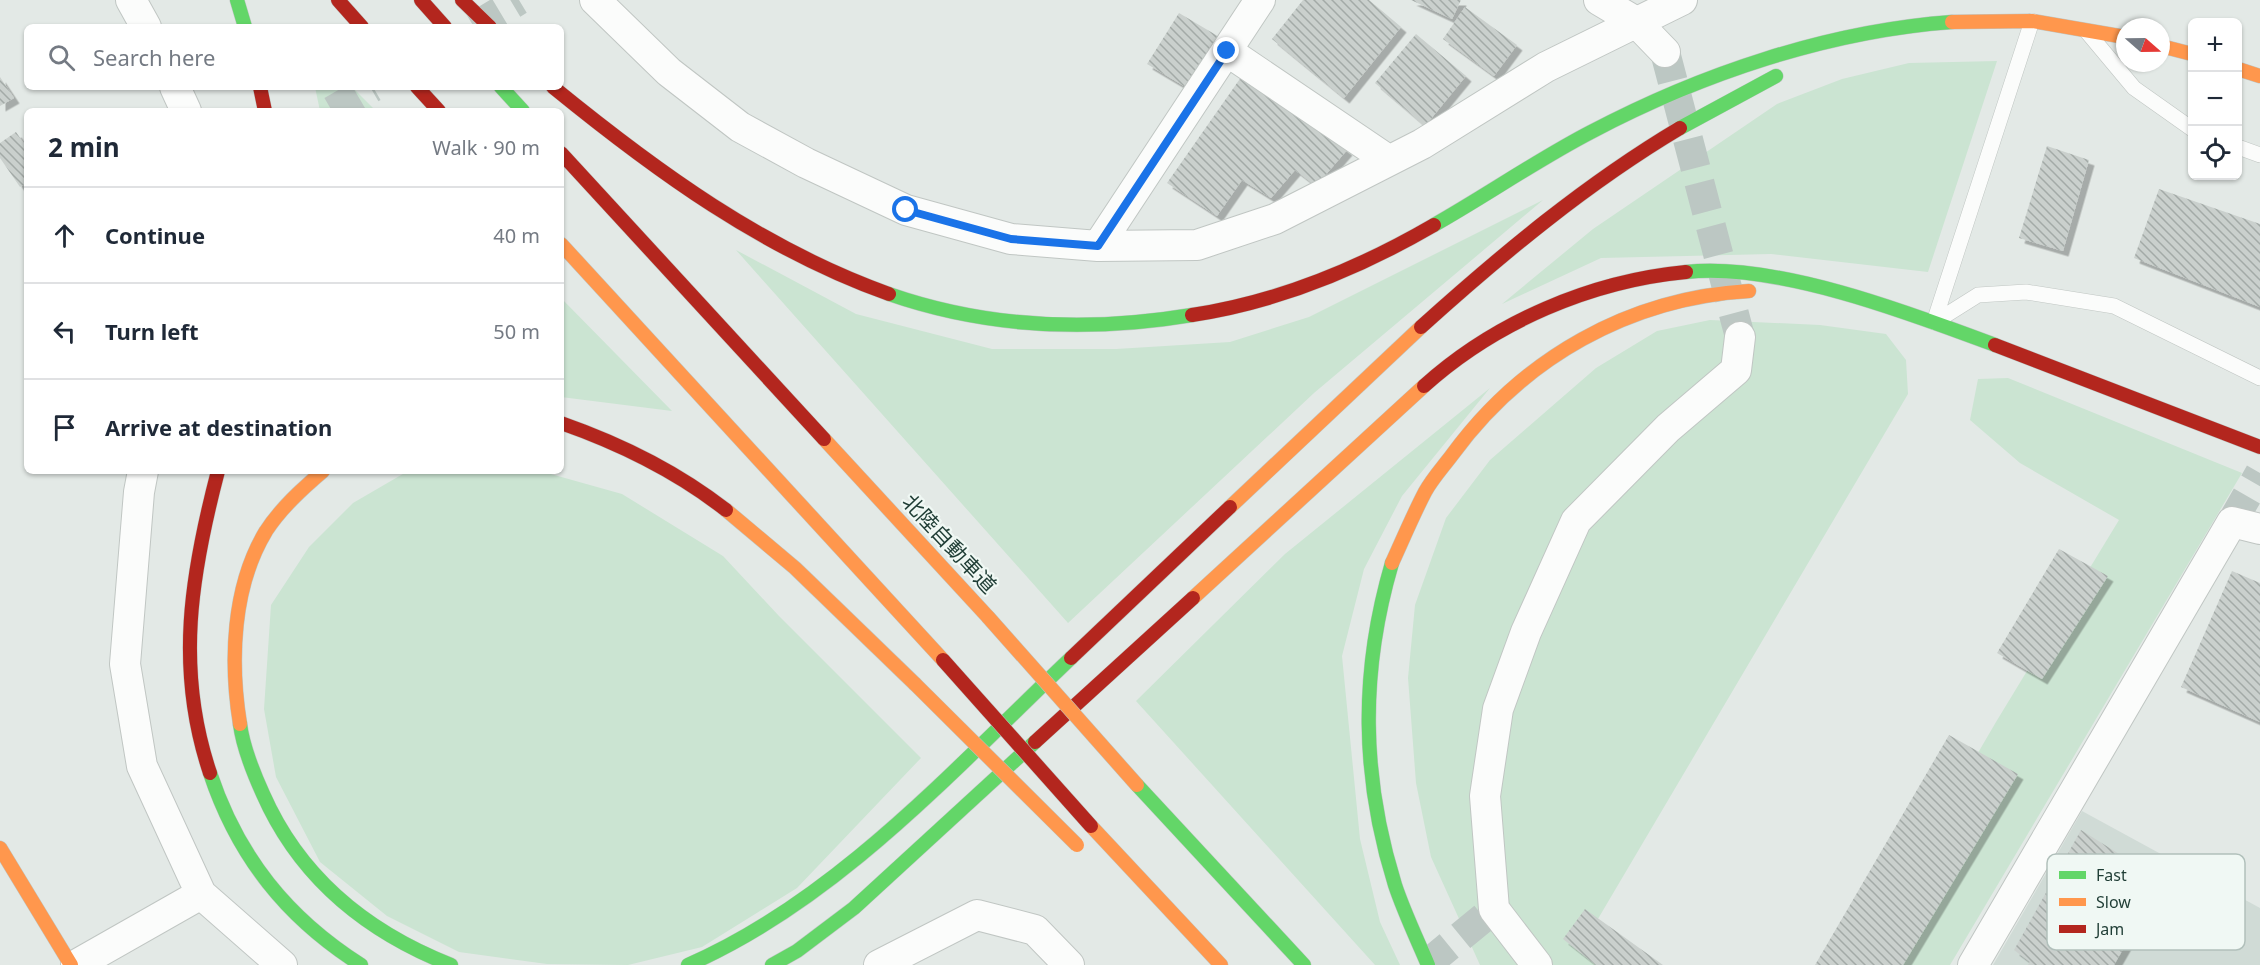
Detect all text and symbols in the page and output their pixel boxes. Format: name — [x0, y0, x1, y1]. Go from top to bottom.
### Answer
north arrow — [2116, 18, 2170, 72]
map controls — [2188, 18, 2242, 180]
button: + — [2188, 18, 2242, 72]
search box — [24, 24, 564, 90]
route end — [1213, 37, 1239, 63]
icon: search — [45, 41, 78, 74]
text: Search here — [93, 42, 215, 72]
button: − — [2188, 72, 2242, 126]
button: locate — [2188, 126, 2242, 180]
text: 2 min — [48, 129, 120, 165]
text: Walk · 90 m — [432, 134, 540, 161]
route start — [892, 196, 918, 222]
icon: ahead — [48, 219, 81, 252]
text: Continue — [105, 220, 205, 250]
text: 40 m — [493, 222, 540, 249]
icon: left — [48, 315, 81, 348]
text: Turn left — [105, 316, 199, 346]
text: 50 m — [493, 318, 540, 345]
icon: arrive — [48, 411, 81, 444]
text: Arrive at destination — [105, 412, 332, 442]
street label: 北陸自動車道 — [897, 488, 1003, 599]
legend — [2047, 854, 2245, 950]
text: Fast — [2096, 864, 2127, 886]
text: Slow — [2096, 891, 2131, 913]
text: Jam — [2094, 918, 2124, 940]

